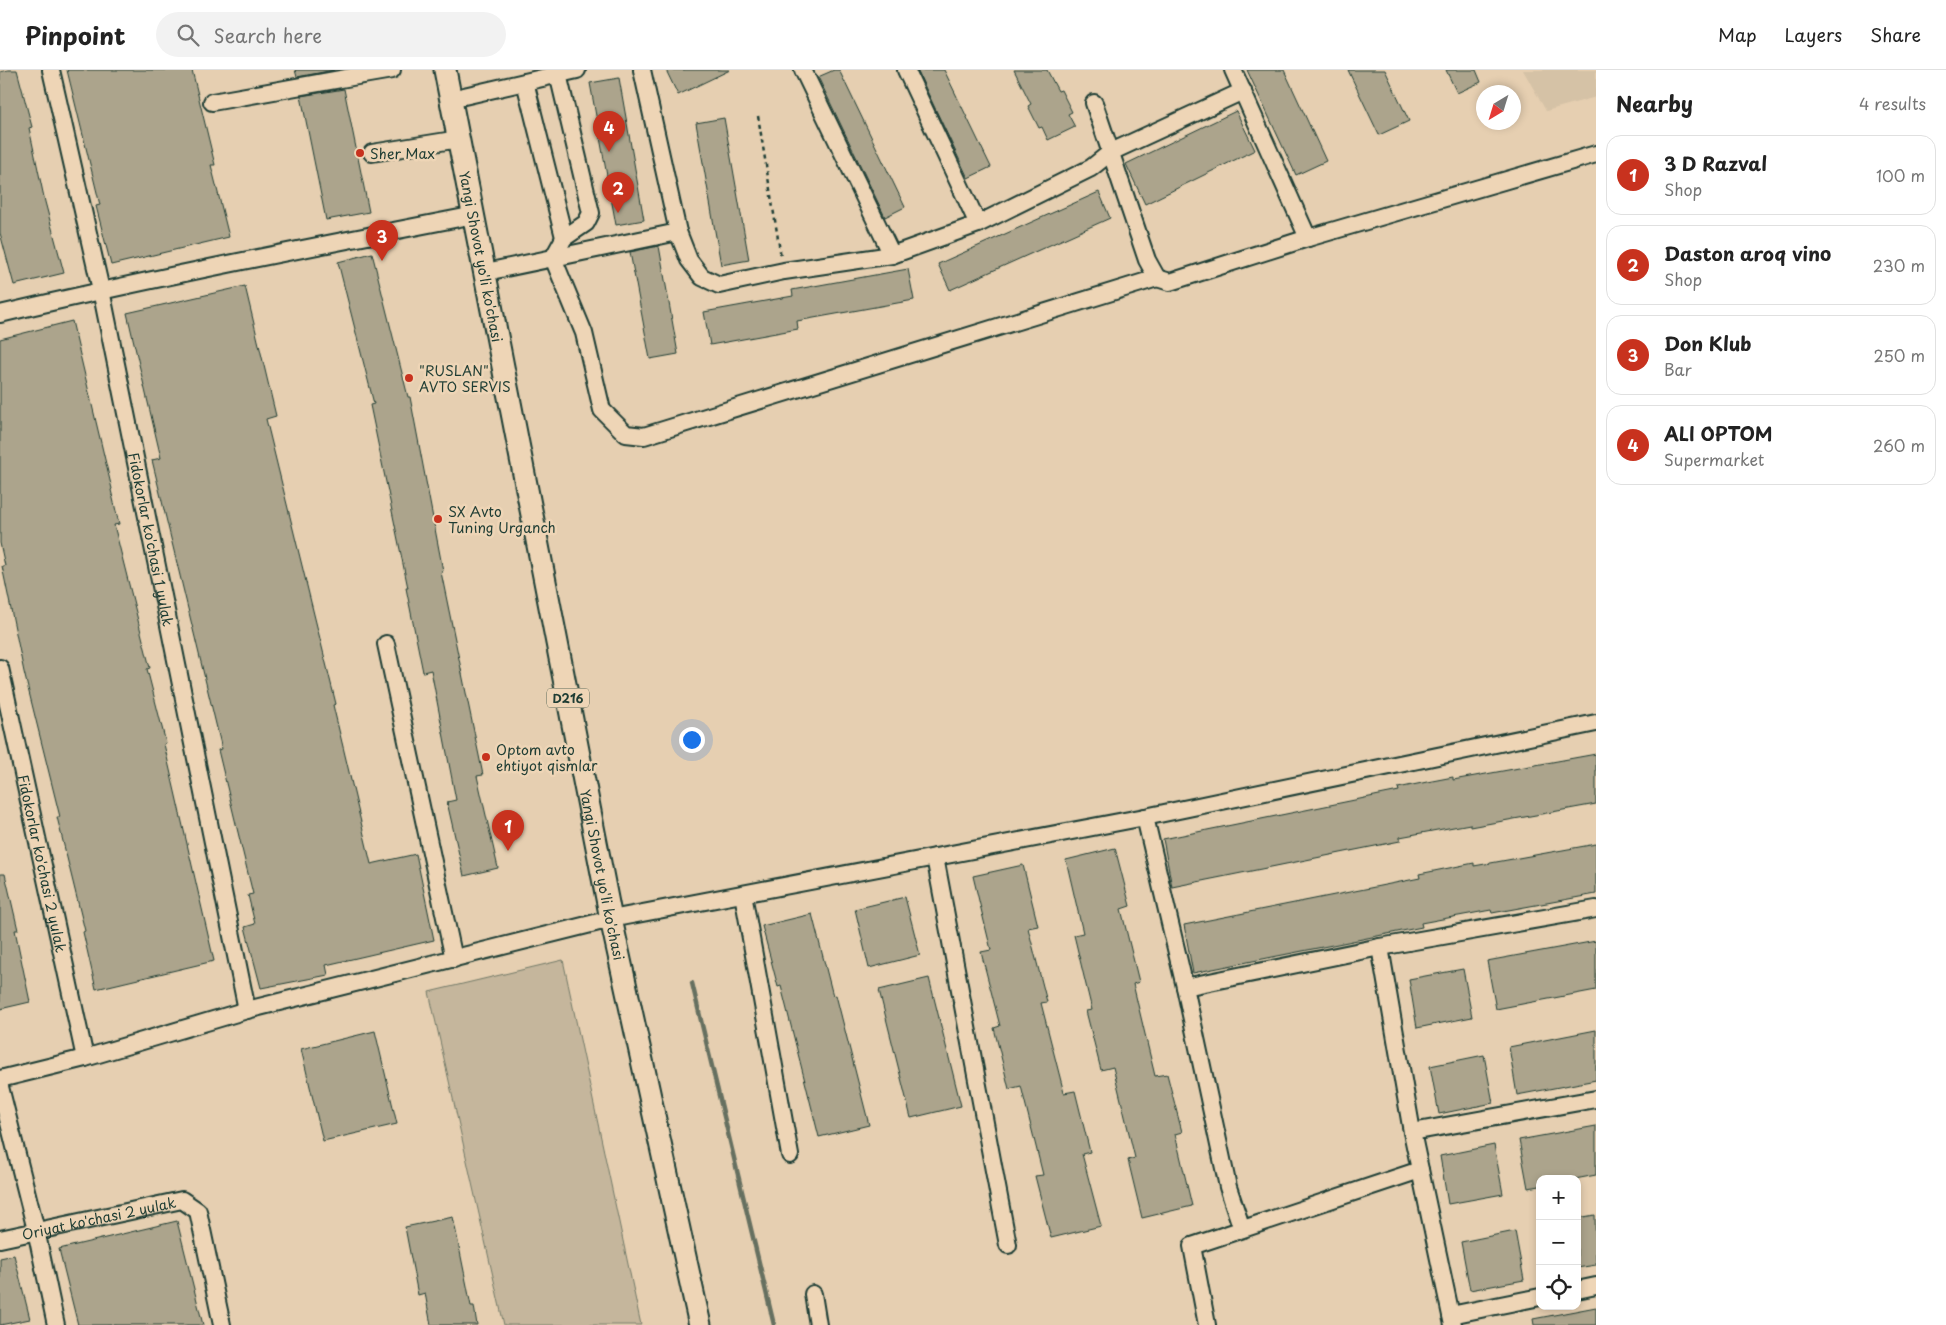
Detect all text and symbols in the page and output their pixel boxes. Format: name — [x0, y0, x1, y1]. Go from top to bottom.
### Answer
search box — [156, 12, 506, 57]
text: Pinpoint — [25, 17, 126, 53]
icon: search — [174, 21, 202, 49]
text: Search here — [214, 21, 322, 49]
text: Map — [1718, 21, 1757, 48]
text: Layers — [1785, 21, 1842, 48]
text: Share — [1870, 21, 1921, 48]
north arrow — [1476, 85, 1521, 130]
text: Nearby — [1616, 87, 1693, 119]
text: 4 results — [1859, 91, 1926, 115]
pin: 4 — [593, 111, 625, 152]
place label: Sher Max — [370, 143, 435, 164]
marker: Sher Max — [354, 147, 366, 159]
text: 3 D Razval — [1664, 149, 1767, 177]
text: 1 — [1629, 163, 1637, 187]
text: 100 m — [1876, 163, 1925, 187]
street label: Yangi Shovot yo'li ko'chasi — [454, 169, 508, 344]
pin: 2 — [602, 172, 634, 213]
text: Shop — [1664, 177, 1702, 201]
pin: 3 — [366, 220, 398, 261]
text: Daston aroq vino — [1664, 239, 1831, 267]
text: 2 — [1627, 253, 1639, 277]
text: 230 m — [1873, 253, 1925, 277]
text: Shop — [1664, 267, 1702, 291]
text: Don Klub — [1664, 329, 1751, 357]
text: 3 — [1628, 343, 1638, 367]
text: 250 m — [1874, 343, 1925, 367]
text: Bar — [1664, 357, 1692, 381]
place label: "RUSLAN" AVTO SERVIS — [419, 360, 511, 397]
marker: "RUSLAN" AVTO SERVIS — [403, 372, 415, 384]
text: ALI OPTOM — [1664, 419, 1773, 447]
text: 4 — [1628, 433, 1638, 457]
text: 260 m — [1873, 433, 1925, 457]
text: Supermarket — [1664, 447, 1764, 471]
street label: Fidokorlar ko'chasi 1 yulak — [124, 451, 180, 629]
place label: SX Avto Tuning Urganch — [448, 501, 556, 538]
marker: SX Avto Tuning Urganch — [432, 513, 444, 525]
road number: D216 — [547, 688, 589, 708]
your location — [679, 727, 705, 753]
place label: Optom avto ehtiyot qismlar — [496, 739, 598, 776]
marker: Optom avto ehtiyot qismlar — [480, 751, 492, 763]
street label: Fidokorlar ko'chasi 2 yulak — [13, 773, 72, 955]
street label: Yangi Shovot yo'li ko'chasi — [575, 787, 630, 962]
pin: 1 — [492, 810, 524, 851]
map controls — [1536, 1175, 1581, 1310]
button: + — [1536, 1175, 1581, 1220]
street label: Oriyat ko'chasi 2 yulak — [20, 1191, 178, 1245]
button: − — [1536, 1220, 1581, 1265]
button: locate — [1536, 1265, 1581, 1310]

